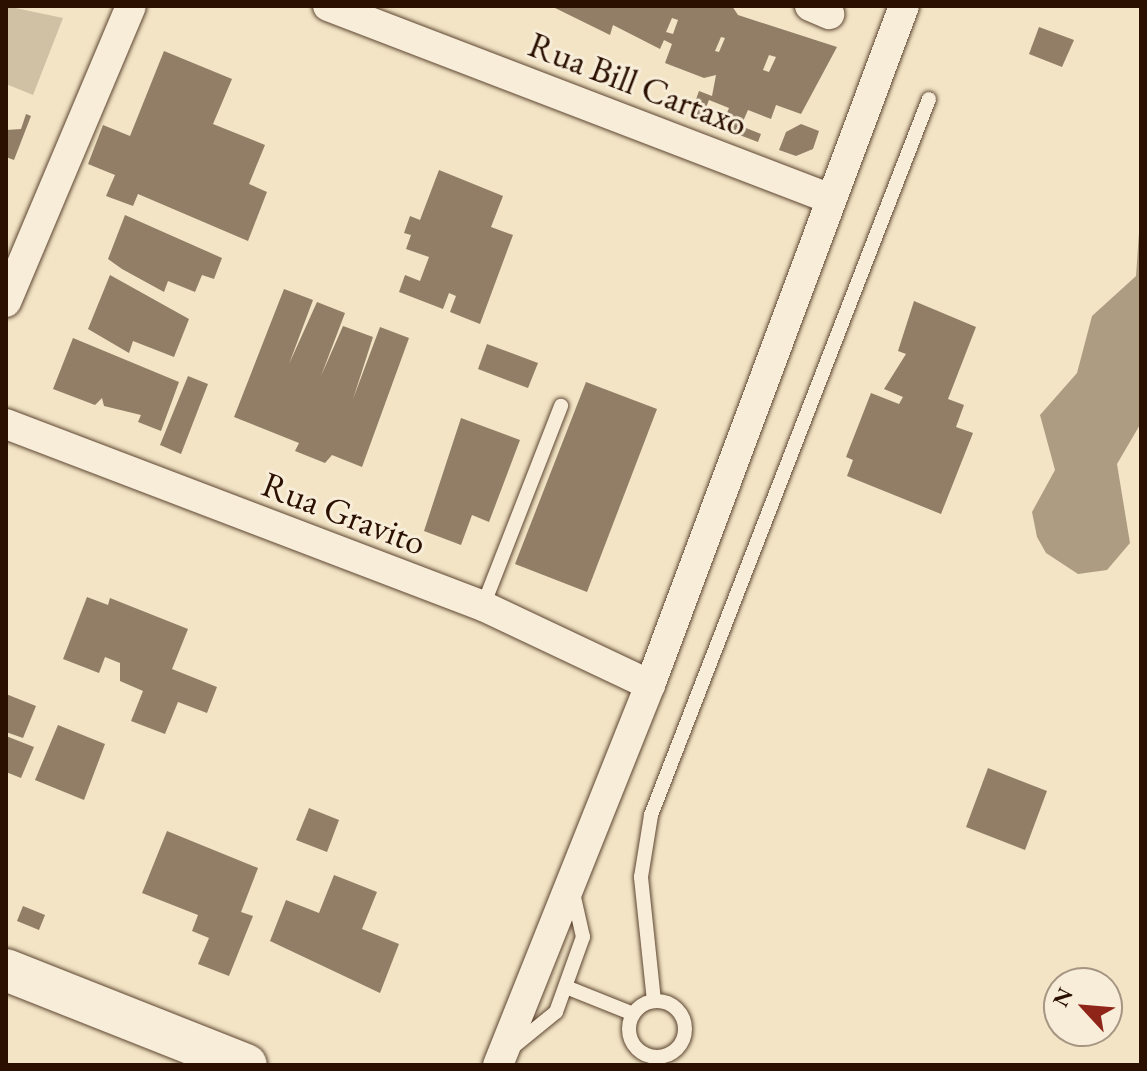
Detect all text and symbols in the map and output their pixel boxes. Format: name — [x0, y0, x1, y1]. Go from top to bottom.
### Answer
street label: Rua Bill Cartaxo — [523, 23, 753, 145]
street label: Rua Gravito — [256, 462, 432, 564]
north arrow — [1043, 967, 1123, 1047]
text: N — [1046, 983, 1080, 1011]

